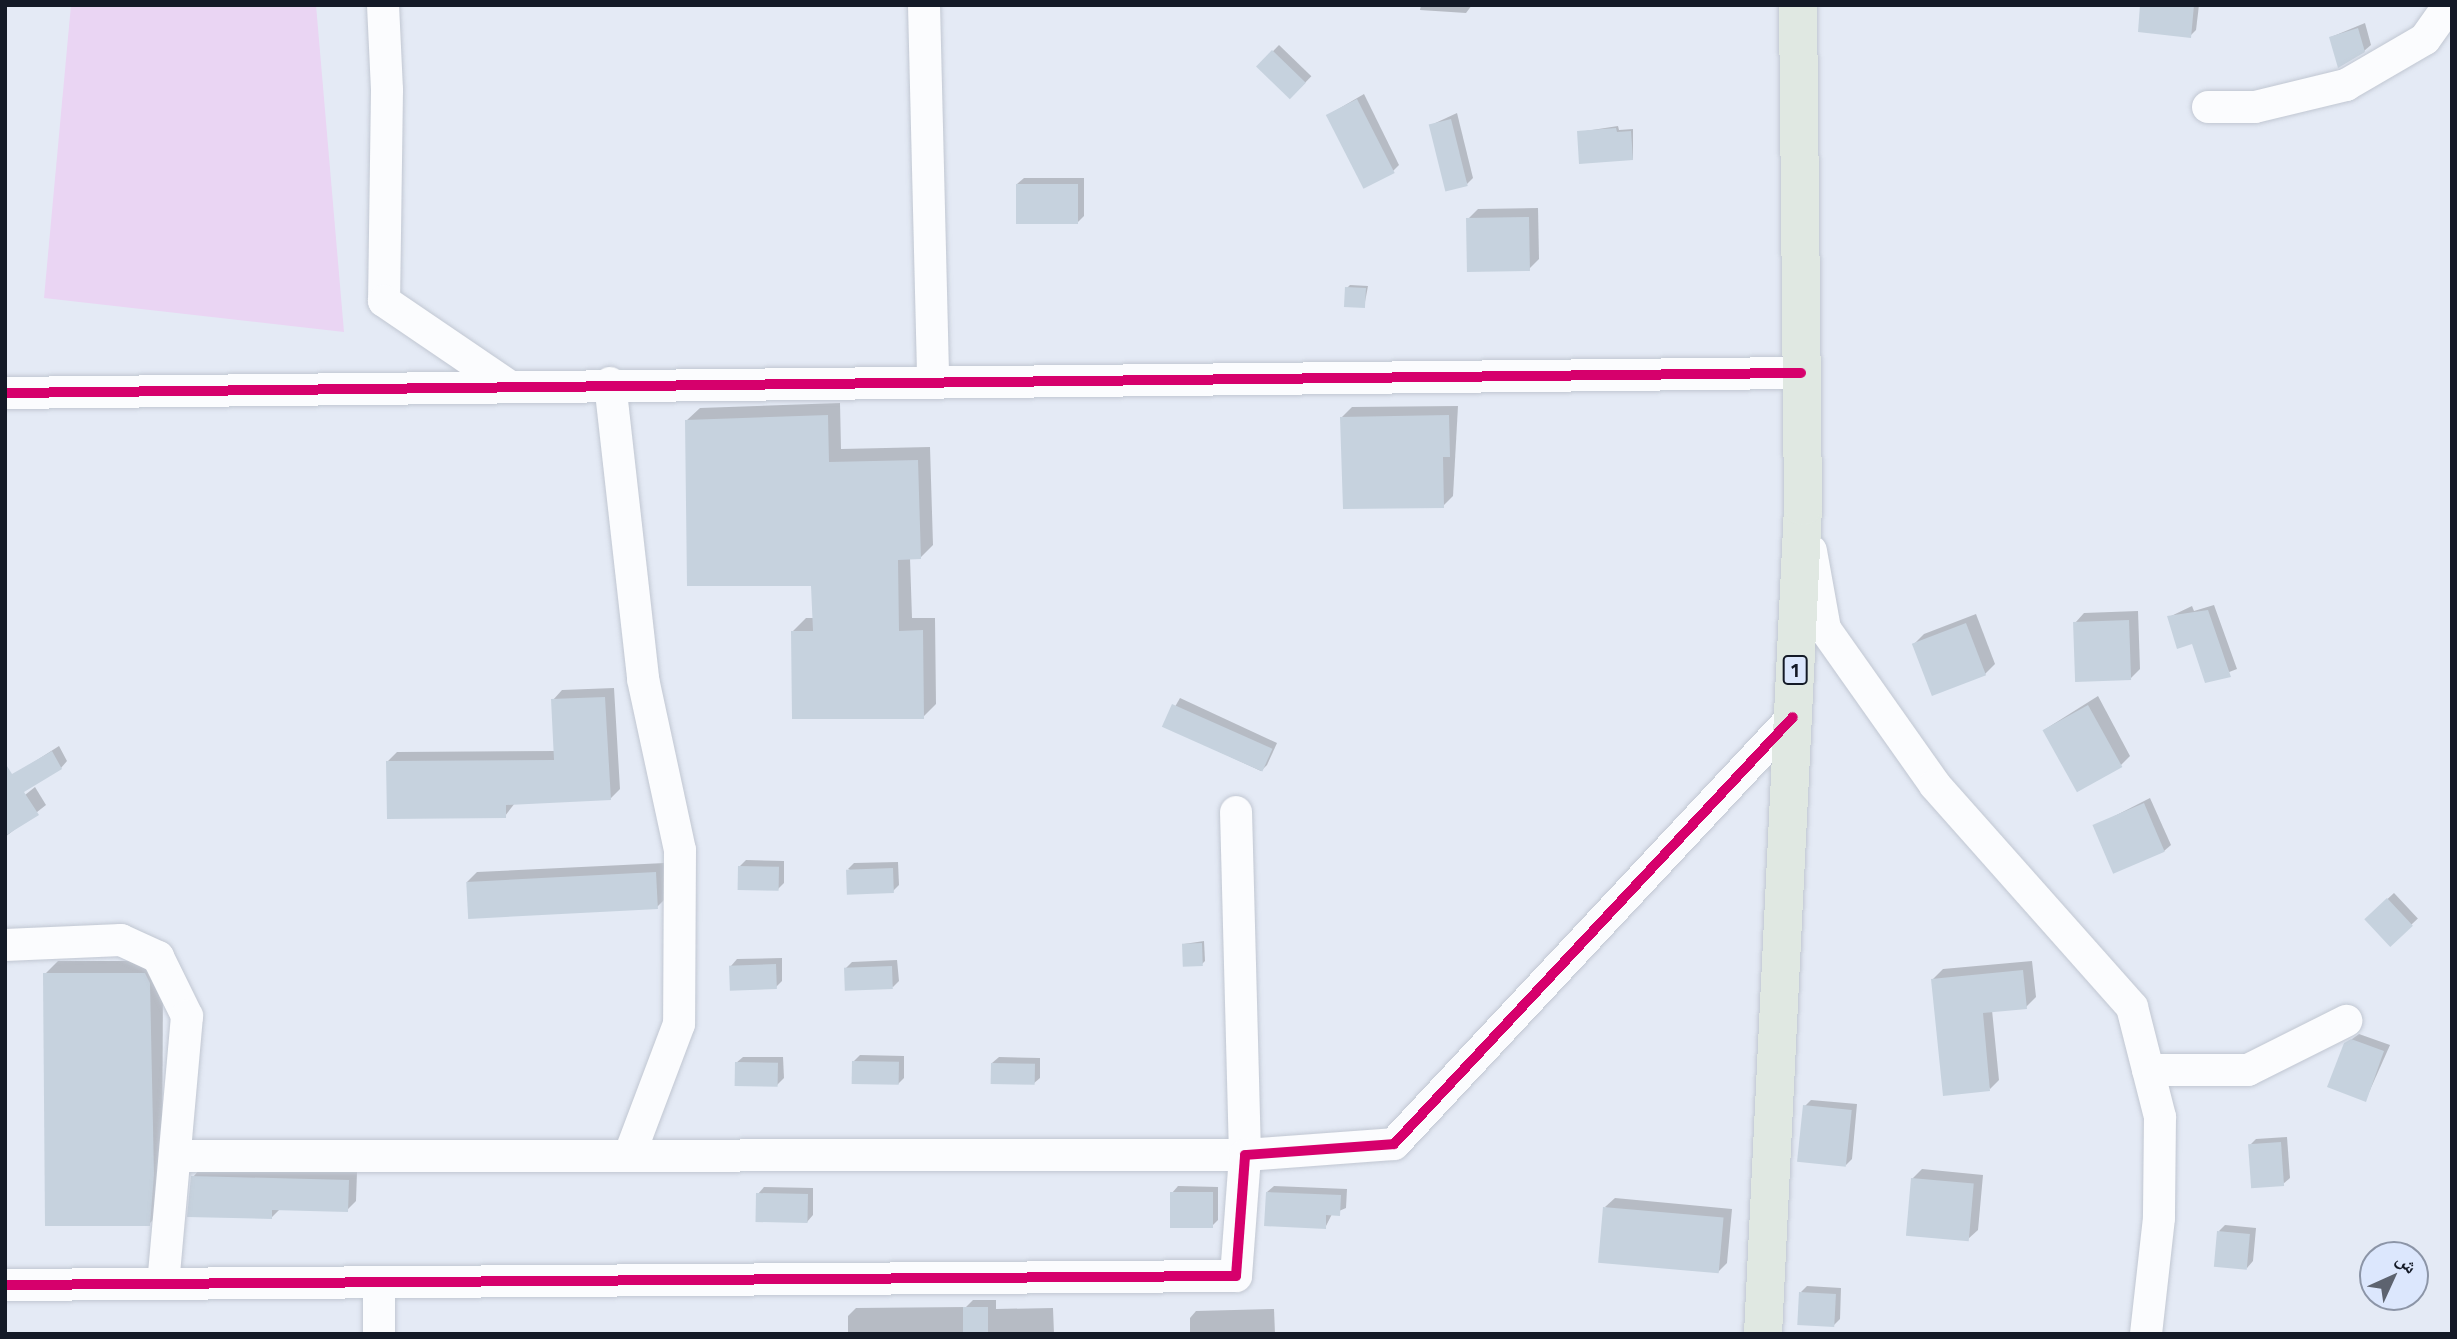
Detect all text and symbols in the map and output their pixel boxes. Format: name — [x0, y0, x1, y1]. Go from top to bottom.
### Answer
road number: 1 — [1781, 654, 1809, 685]
north arrow — [2359, 1241, 2429, 1311]
text: ش — [2390, 1245, 2425, 1280]

